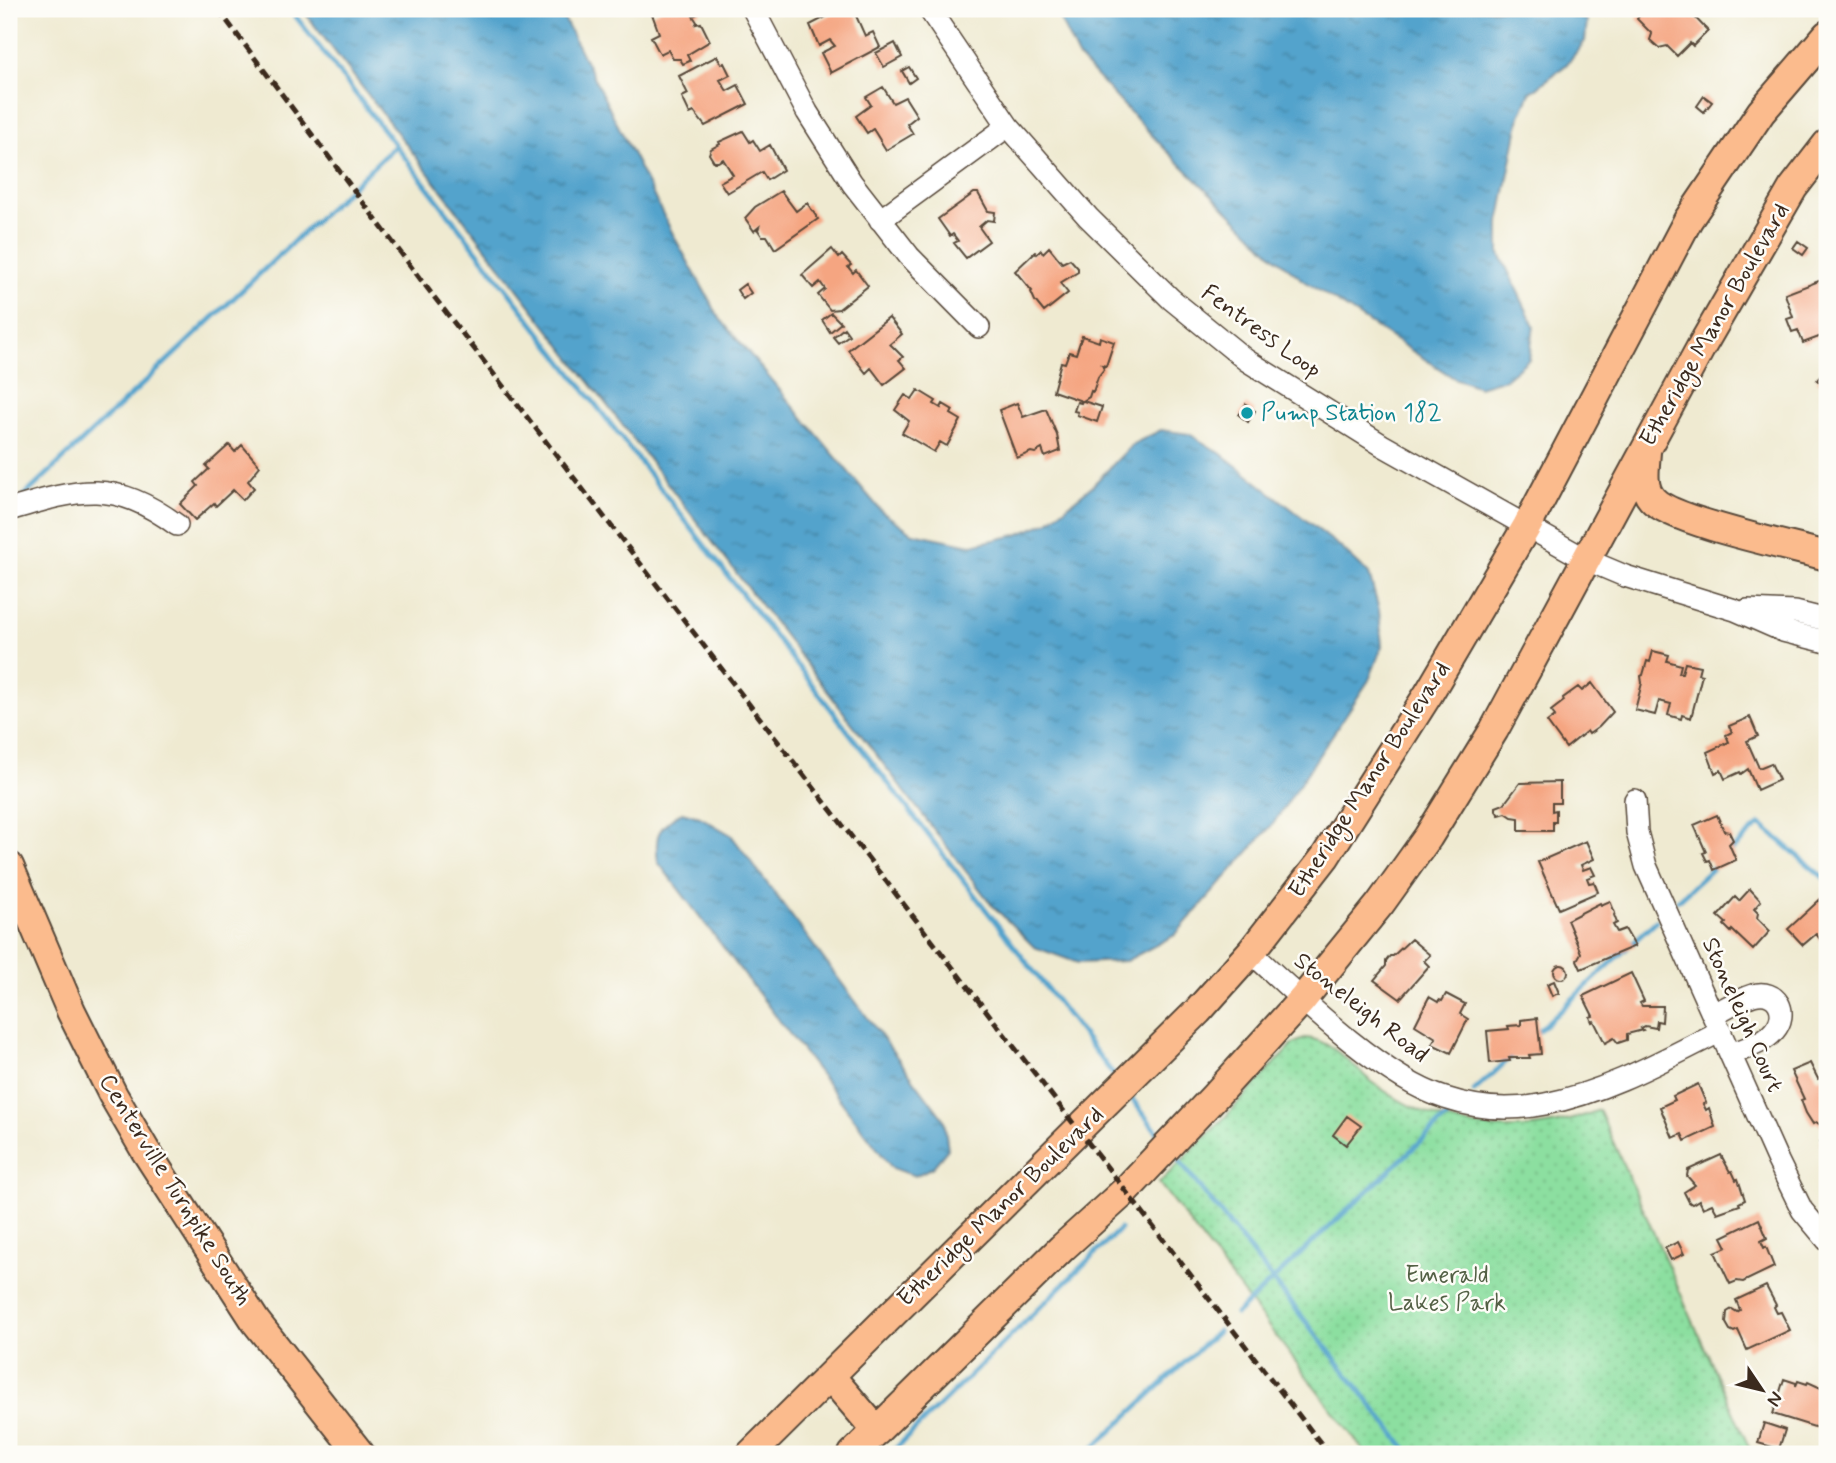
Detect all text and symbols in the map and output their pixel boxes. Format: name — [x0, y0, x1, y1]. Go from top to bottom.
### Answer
street label: Etheridge Manor Boulevard — [1633, 198, 1799, 453]
street label: Fentress Loop — [1195, 278, 1327, 386]
place label: Pump Station 182 — [1261, 398, 1441, 429]
marker: Pump Station 182 — [1239, 405, 1255, 421]
street label: Etheridge Manor Boulevard — [1282, 656, 1460, 905]
street label: Stoneleigh Court — [1694, 933, 1790, 1097]
street label: Stoneleigh Road — [1287, 946, 1435, 1070]
street label: Centerville Turnpike South — [91, 1068, 259, 1312]
street label: Etheridge Manor Boulevard — [891, 1100, 1112, 1315]
park label: Emerald Lakes Park — [1388, 1260, 1506, 1319]
north arrow — [1728, 1354, 1798, 1424]
text: N — [1761, 1387, 1789, 1411]

